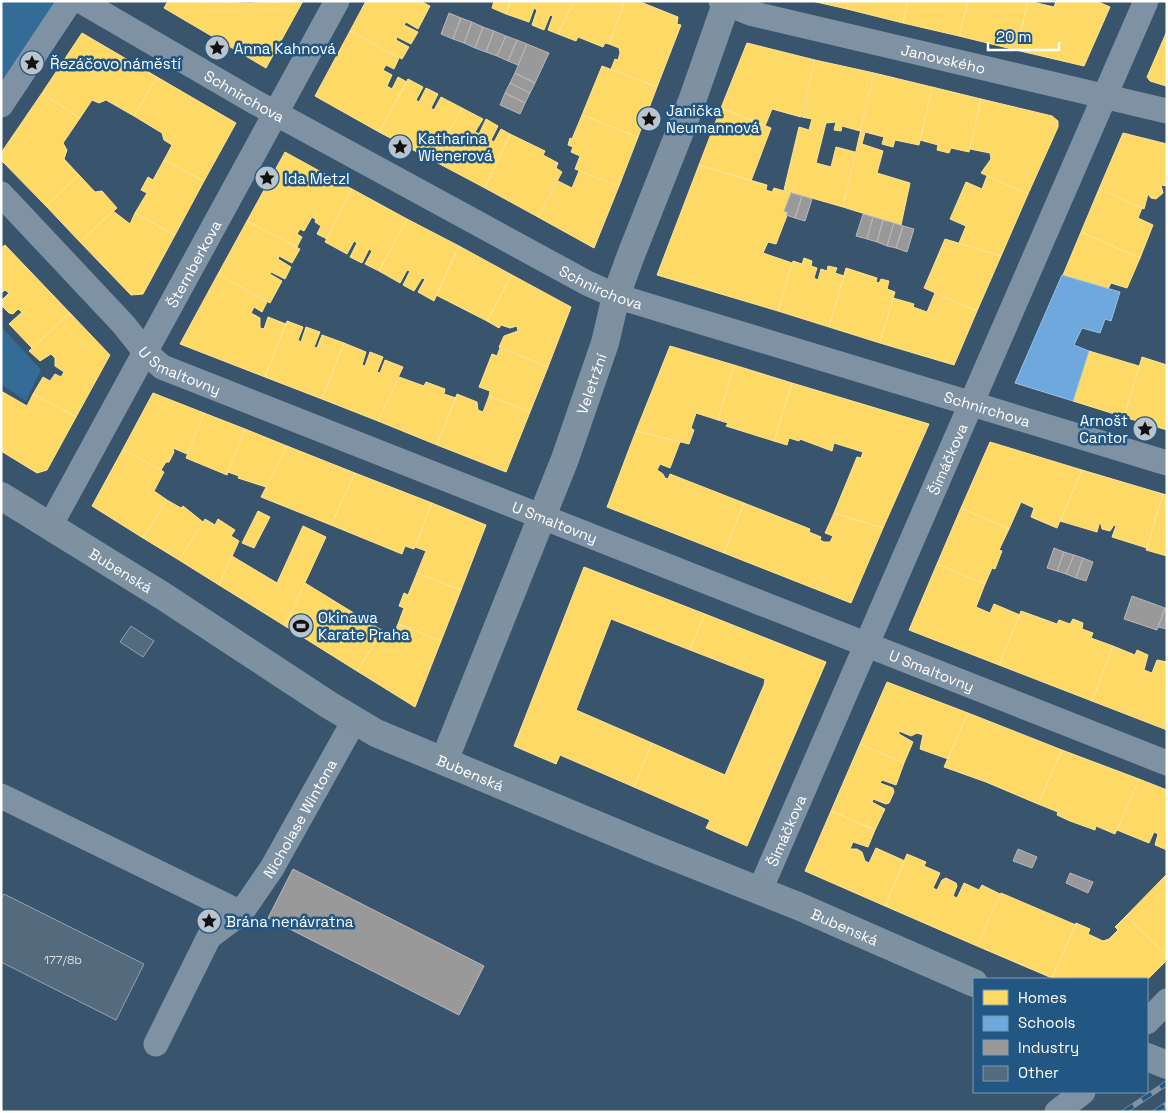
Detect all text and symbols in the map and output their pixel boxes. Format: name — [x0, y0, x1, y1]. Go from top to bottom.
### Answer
scale bar — [988, 20, 1059, 52]
text: 20 m — [996, 27, 1031, 46]
place icon: Anna Kahnová — [204, 35, 230, 61]
place label: Anna Kahnová — [234, 39, 336, 58]
street label: Janovského — [899, 39, 987, 78]
place icon: Řezáčovo náměstí — [19, 50, 45, 76]
place label: Řezáčovo náměstí — [50, 54, 181, 73]
street label: Schnirchova — [201, 65, 288, 126]
place label: Janička Neumannová — [666, 101, 760, 137]
place icon: Janička Neumannová — [636, 106, 662, 132]
place label: Katharina Wienerová — [418, 129, 493, 165]
place icon: Katharina Wienerová — [387, 134, 413, 160]
place icon: Ida Metzl — [254, 165, 280, 191]
place label: Ida Metzl — [284, 169, 350, 188]
street label: Šternberkova — [162, 216, 225, 311]
street label: Schnirchova — [556, 260, 645, 313]
street label: U Smaltovny — [135, 342, 224, 399]
street label: Veletržní — [572, 350, 610, 417]
street label: Schnirchova — [942, 386, 1033, 431]
place label: Arnošt Cantor — [1079, 411, 1128, 447]
place icon: Arnošt Cantor — [1132, 416, 1158, 442]
street label: Šimáčkova — [923, 420, 971, 498]
street label: U Smaltovny — [510, 496, 600, 547]
street label: Bubenská — [86, 543, 157, 597]
place label: Okinawa Karate Praha — [318, 608, 410, 644]
sports icon: Okinawa Karate Praha — [288, 613, 314, 639]
street label: U Smaltovny — [886, 645, 977, 696]
street label: Bubenská — [434, 750, 507, 795]
street label: Nicholase Wintona — [259, 755, 341, 881]
street label: Šimáčkova — [762, 791, 810, 869]
street label: Bubenská — [808, 904, 882, 950]
place icon: Brána nenávratna — [196, 908, 222, 934]
place label: Brána nenávratna — [226, 912, 354, 931]
house number: 177/8b — [44, 952, 82, 968]
legend — [973, 978, 1148, 1093]
text: Homes — [1018, 988, 1067, 1007]
text: Schools — [1018, 1013, 1076, 1032]
text: Industry — [1018, 1038, 1079, 1057]
text: Other — [1018, 1063, 1059, 1082]

